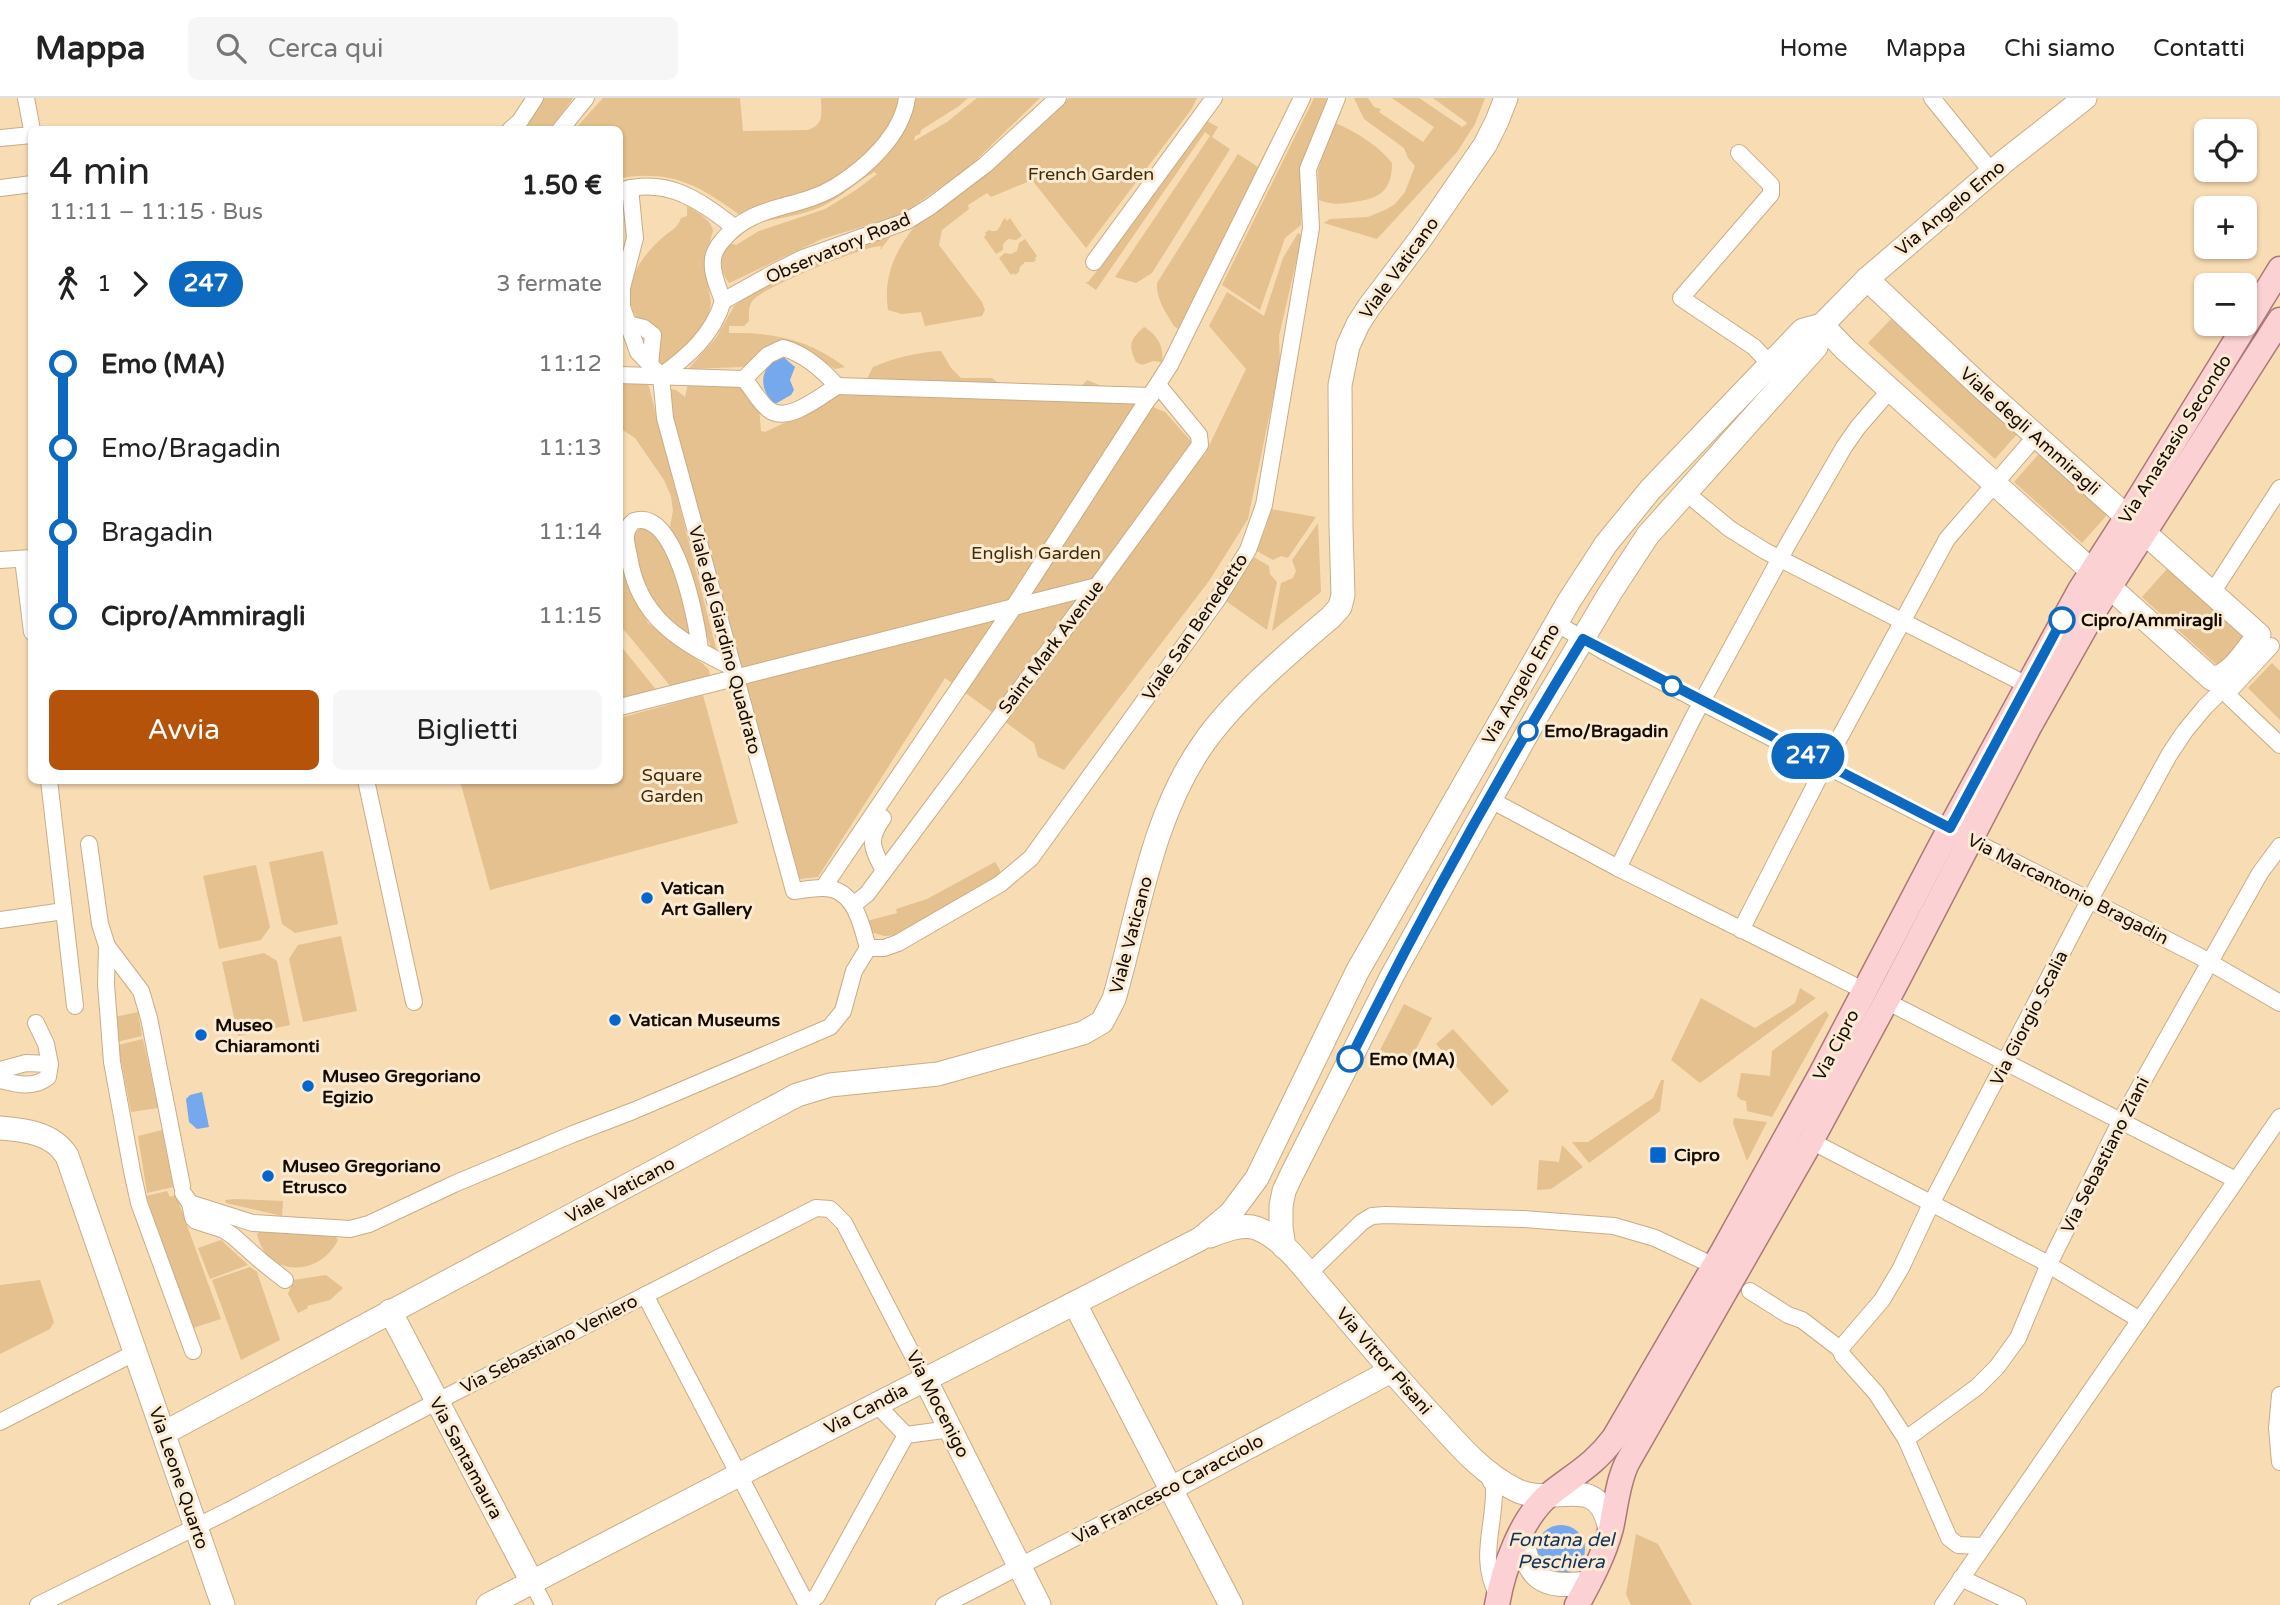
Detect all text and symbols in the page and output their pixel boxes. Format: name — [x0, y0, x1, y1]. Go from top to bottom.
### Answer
search box — [188, 17, 678, 80]
text: Mappa — [35, 29, 146, 68]
icon: search — [212, 29, 250, 67]
text: Cerca qui — [268, 33, 384, 64]
text: Home — [1780, 34, 1848, 63]
text: Mappa — [1886, 34, 1966, 63]
text: Chi siamo — [2004, 34, 2115, 63]
text: Contatti — [2153, 34, 2245, 63]
map controls — [2194, 119, 2257, 336]
button: locate — [2194, 119, 2257, 182]
text: 4 min — [49, 149, 150, 195]
street label: Via Angelo Emo — [1891, 156, 2009, 260]
park label: French Garden — [1028, 163, 1154, 185]
text: 1.50 € — [522, 170, 602, 201]
button: + — [2194, 196, 2257, 259]
text: 11:11 – 11:15 · Bus — [49, 198, 263, 226]
street label: Observatory Road — [762, 208, 914, 288]
street label: Viale Vaticano — [1355, 213, 1443, 323]
icon: walk — [49, 265, 87, 303]
icon: forward — [121, 265, 159, 303]
text: 247 — [183, 269, 229, 298]
text: 1 — [97, 270, 111, 298]
text: 3 fermate — [496, 270, 602, 298]
button: − — [2194, 273, 2257, 336]
text: Emo (MA) — [101, 349, 225, 380]
text: 11:12 — [538, 350, 602, 378]
street label: Via Anastasio Secondo — [2114, 350, 2236, 528]
street label: Viale degli Ammiragli — [1955, 362, 2105, 500]
text: Emo/Bragadin — [101, 433, 281, 464]
text: 11:13 — [538, 434, 602, 462]
text: Bragadin — [101, 517, 213, 548]
text: 11:14 — [538, 518, 602, 546]
street label: Viale del Giardino Quadrato — [684, 523, 766, 757]
park label: English Garden — [971, 542, 1101, 564]
street label: Viale San Benedetto — [1138, 549, 1253, 705]
street label: Saint Mark Avenue — [994, 576, 1108, 718]
text: Cipro/Ammiragli — [101, 601, 305, 632]
text: 11:15 — [538, 602, 602, 630]
marker: Cipro/Ammiragli — [2049, 607, 2075, 633]
place label: Cipro/Ammiragli — [2081, 609, 2223, 631]
street label: Via Angelo Emo — [1477, 619, 1565, 749]
unlabelled marker — [1662, 676, 1682, 696]
button: Avvia — [49, 690, 319, 770]
button: Biglietti — [333, 690, 602, 770]
place label: Emo/Bragadin — [1544, 720, 1668, 742]
marker: Emo/Bragadin — [1518, 721, 1538, 741]
line badge: 247 — [1768, 733, 1848, 779]
text: 247 — [1785, 741, 1831, 770]
park label: Square Garden — [641, 764, 703, 807]
street label: Via Marcantonio Bragadin — [1964, 829, 2172, 949]
street label: Viale Vaticano — [1105, 874, 1157, 996]
place label: Vatican Art Gallery — [661, 877, 753, 920]
marker: Vatican Art Gallery — [639, 890, 655, 906]
street label: Via Giorgio Scalia — [1985, 947, 2073, 1089]
street label: Via Cipro — [1808, 1006, 1864, 1084]
place label: Vatican Museums — [629, 1009, 781, 1031]
marker: Vatican Museums — [607, 1012, 623, 1028]
place label: Museo Chiaramonti — [215, 1014, 320, 1057]
marker: Museo Chiaramonti — [193, 1027, 209, 1043]
marker: Emo (MA) — [1337, 1046, 1363, 1072]
place label: Emo (MA) — [1369, 1048, 1455, 1070]
place label: Museo Gregoriano Egizio — [322, 1065, 481, 1108]
street label: Via Sebastiano Ziani — [2056, 1073, 2154, 1237]
marker: Museo Gregoriano Egizio — [300, 1078, 316, 1094]
place label: Cipro — [1674, 1144, 1720, 1166]
marker: Cipro — [1648, 1145, 1668, 1165]
street label: Viale Vaticano — [562, 1152, 678, 1228]
place label: Museo Gregoriano Etrusco — [282, 1155, 441, 1198]
marker: Museo Gregoriano Etrusco — [260, 1168, 276, 1184]
street label: Via Sebastiano Veniero — [457, 1290, 641, 1398]
street label: Via Vittor Pisani — [1331, 1303, 1437, 1419]
street label: Via Mocenigo — [902, 1347, 974, 1461]
street label: Via Candia — [820, 1379, 912, 1439]
street label: Via Santamaura — [425, 1393, 507, 1523]
street label: Via Leone Quarto — [144, 1404, 214, 1552]
street label: Via Francesco Caracciolo — [1069, 1429, 1267, 1549]
water label: Fontana del Peschiera — [1508, 1529, 1616, 1573]

